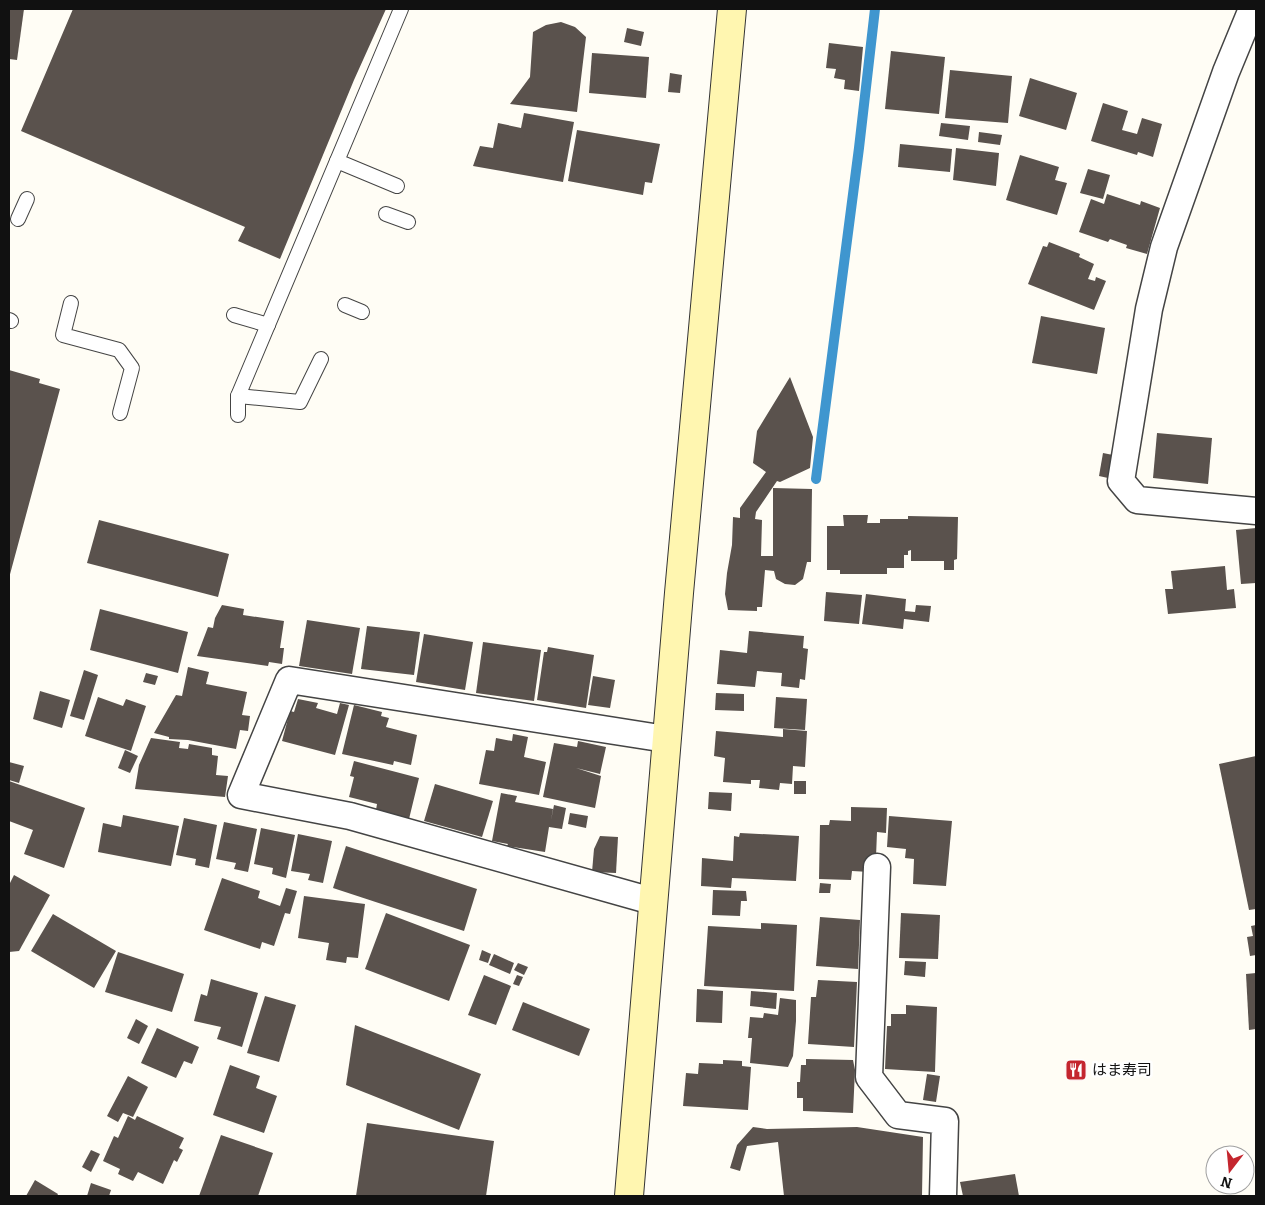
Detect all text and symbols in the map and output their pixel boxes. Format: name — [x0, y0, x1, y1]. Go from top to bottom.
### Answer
restaurant icon: はま寿司 — [1064, 1058, 1088, 1082]
place label: はま寿司 — [1092, 1061, 1152, 1079]
north arrow — [1205, 1145, 1255, 1195]
text: N — [1219, 1172, 1234, 1192]

